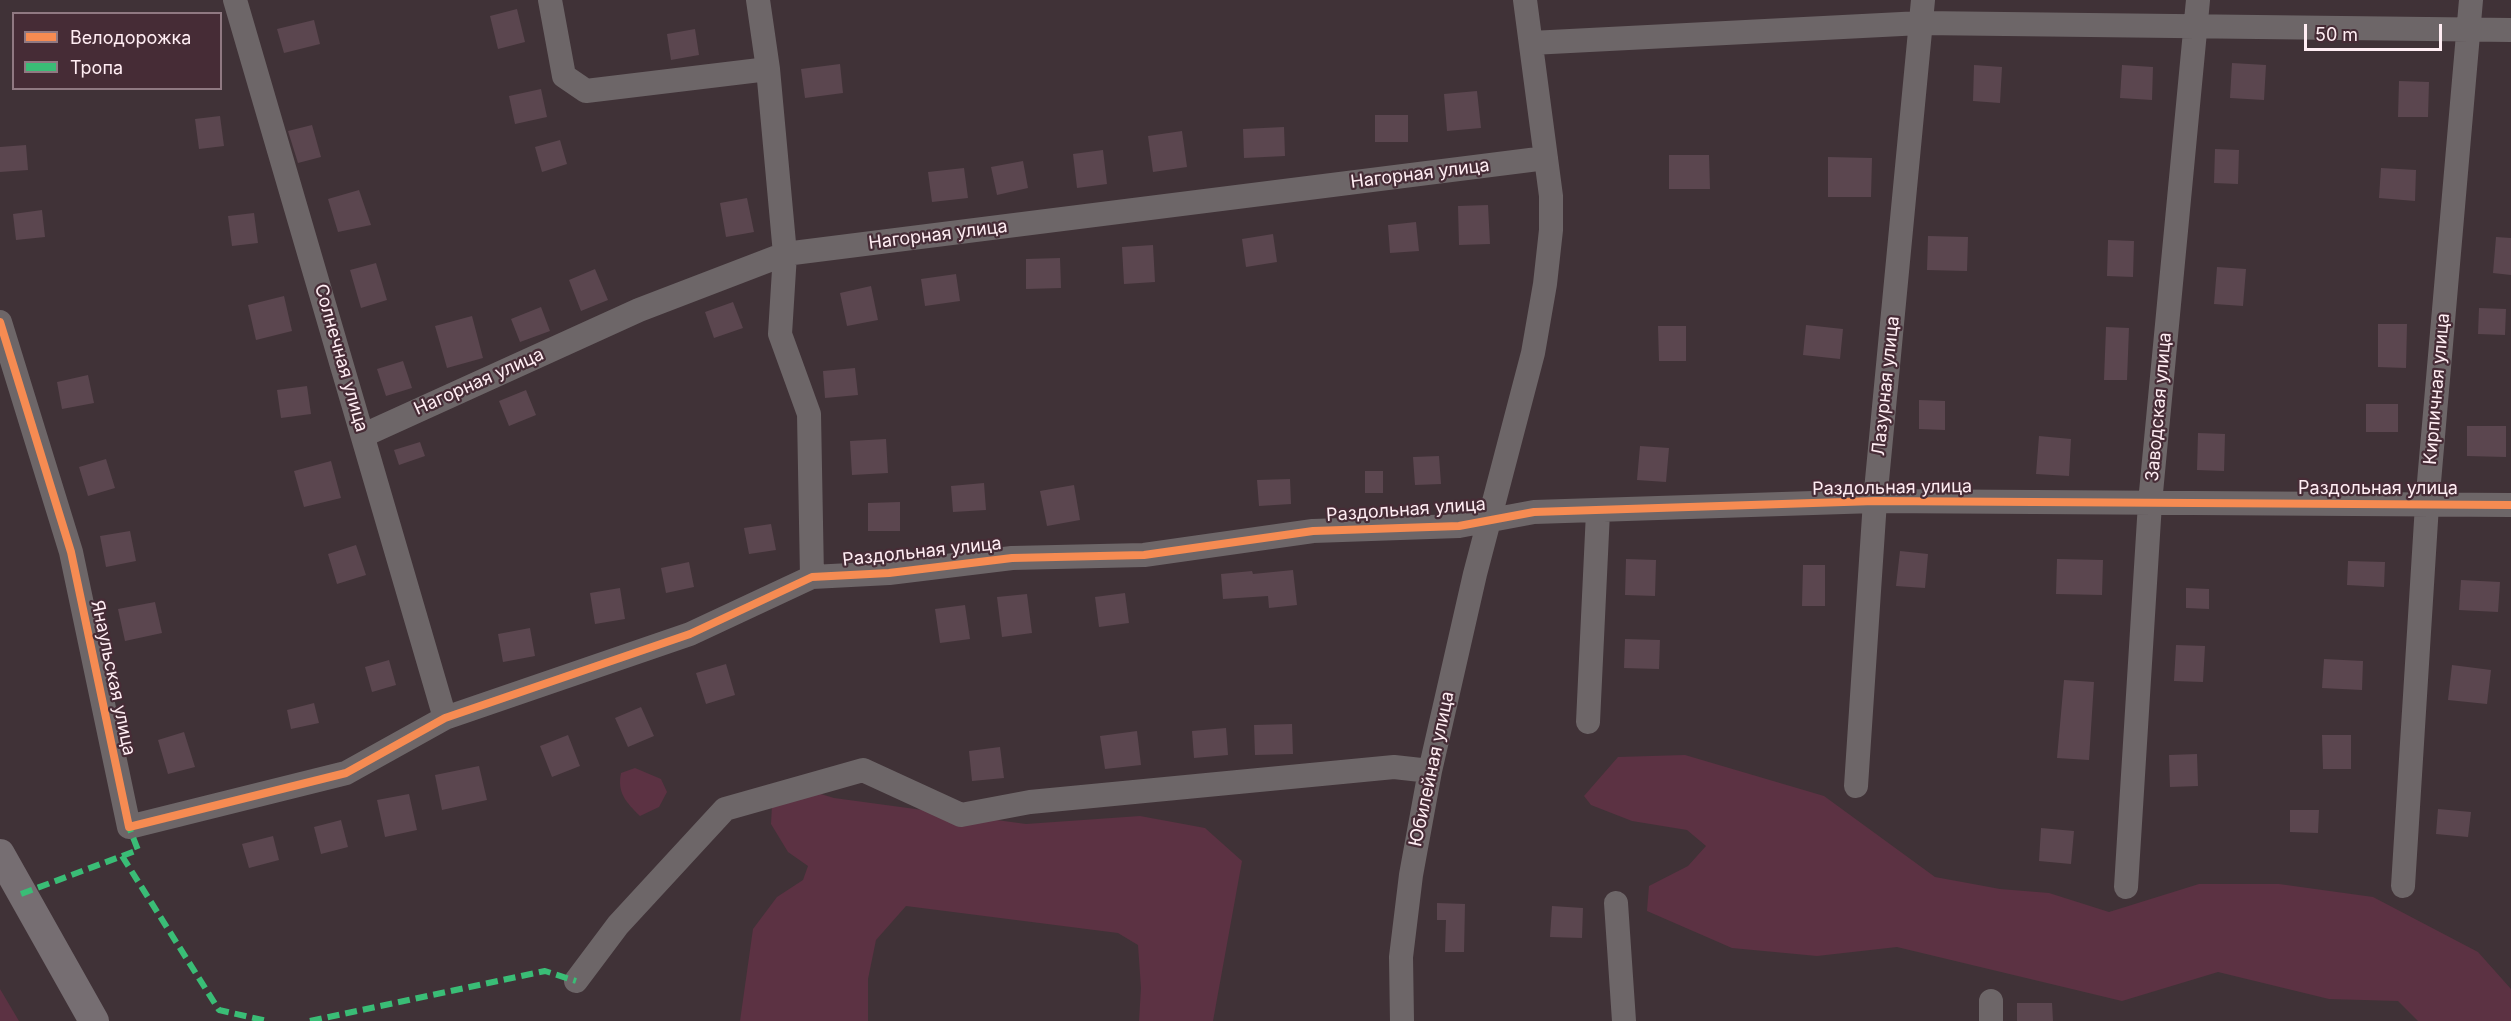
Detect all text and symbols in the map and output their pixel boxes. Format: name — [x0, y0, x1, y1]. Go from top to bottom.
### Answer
legend — [12, 12, 222, 90]
scale bar — [2307, 12, 2445, 50]
text: 50 m — [2315, 24, 2358, 45]
text: Велодорожка — [70, 27, 191, 48]
text: Тропа — [70, 57, 123, 78]
street label: Нагорная улица — [1349, 155, 1491, 193]
street label: Нагорная улица — [867, 216, 1009, 254]
street label: Солнечная улица — [310, 282, 372, 434]
street label: Кирпичная улица — [2420, 312, 2454, 466]
street label: Лазурная улица — [1868, 315, 1904, 457]
street label: Заводская улица — [2142, 331, 2176, 483]
street label: Нагорная улица — [411, 344, 547, 420]
street label: Раздольная улица — [1812, 476, 1972, 500]
street label: Раздольная улица — [2298, 478, 2458, 500]
street label: Раздольная улица — [1325, 494, 1487, 526]
street label: Раздольная улица — [841, 533, 1003, 571]
street label: Янаульская улица — [86, 598, 140, 758]
street label: Юбилейная улица — [1405, 689, 1459, 849]

